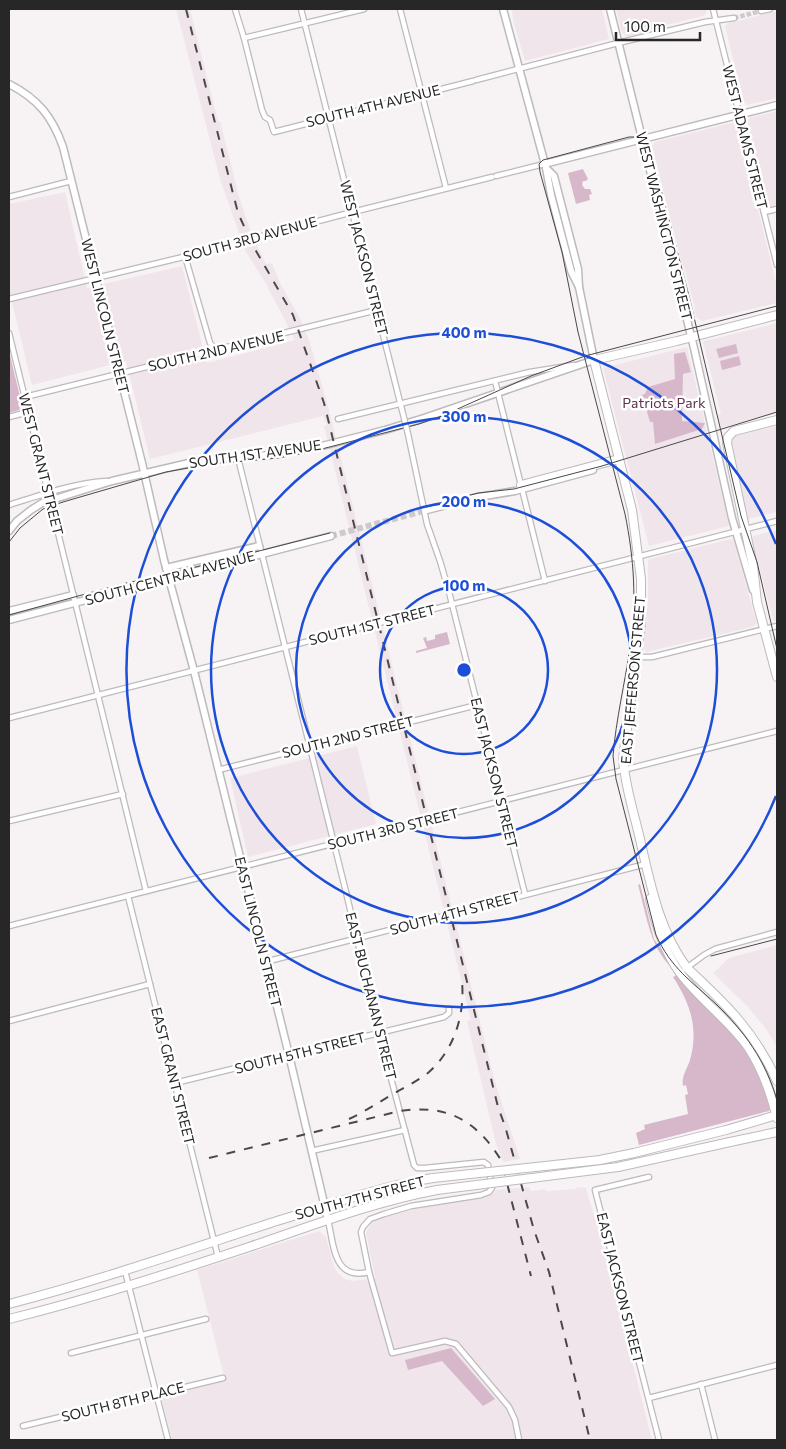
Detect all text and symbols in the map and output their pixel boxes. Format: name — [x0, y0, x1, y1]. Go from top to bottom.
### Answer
scale bar — [616, 10, 700, 42]
text: 100 m — [624, 17, 666, 35]
street label: WEST ADAMS STREET — [719, 63, 772, 211]
street label: SOUTH 4TH AVENUE — [304, 81, 442, 130]
street label: WEST WASHINGTON STREET — [633, 130, 696, 322]
street label: WEST JACKSON STREET — [337, 178, 392, 337]
street label: SOUTH 3RD AVENUE — [181, 212, 319, 265]
street label: WEST LINCOLN STREET — [78, 237, 133, 395]
text: 400 m — [441, 323, 487, 341]
street label: SOUTH 2ND AVENUE — [146, 327, 286, 374]
street label: WEST GRANT STREET — [16, 391, 67, 537]
park label: Patriots Park — [622, 394, 706, 411]
text: 300 m — [442, 407, 486, 425]
street label: SOUTH 1ST AVENUE — [188, 436, 322, 471]
text: 200 m — [442, 492, 486, 510]
street label: SOUTH CENTRAL AVENUE — [83, 547, 257, 608]
text: 100 m — [443, 576, 485, 594]
street label: EAST JEFFERSON STREET — [617, 595, 648, 765]
street label: SOUTH 1ST STREET — [307, 601, 437, 648]
centre of rings — [455, 661, 473, 679]
street label: EAST JACKSON STREET — [468, 696, 521, 850]
street label: SOUTH 2ND STREET — [280, 712, 416, 761]
street label: SOUTH 3RD STREET — [326, 804, 460, 853]
street label: EAST LINCOLN STREET — [232, 855, 285, 1009]
street label: SOUTH 4TH STREET — [388, 887, 522, 938]
street label: EAST BUCHANAN STREET — [342, 910, 401, 1081]
street label: EAST GRANT STREET — [148, 1005, 199, 1146]
street label: SOUTH 5TH STREET — [233, 1028, 367, 1077]
street label: SOUTH 7TH STREET — [293, 1172, 427, 1223]
street label: EAST JACKSON STREET — [594, 1211, 647, 1365]
street label: SOUTH 8TH PLACE — [60, 1378, 186, 1425]

